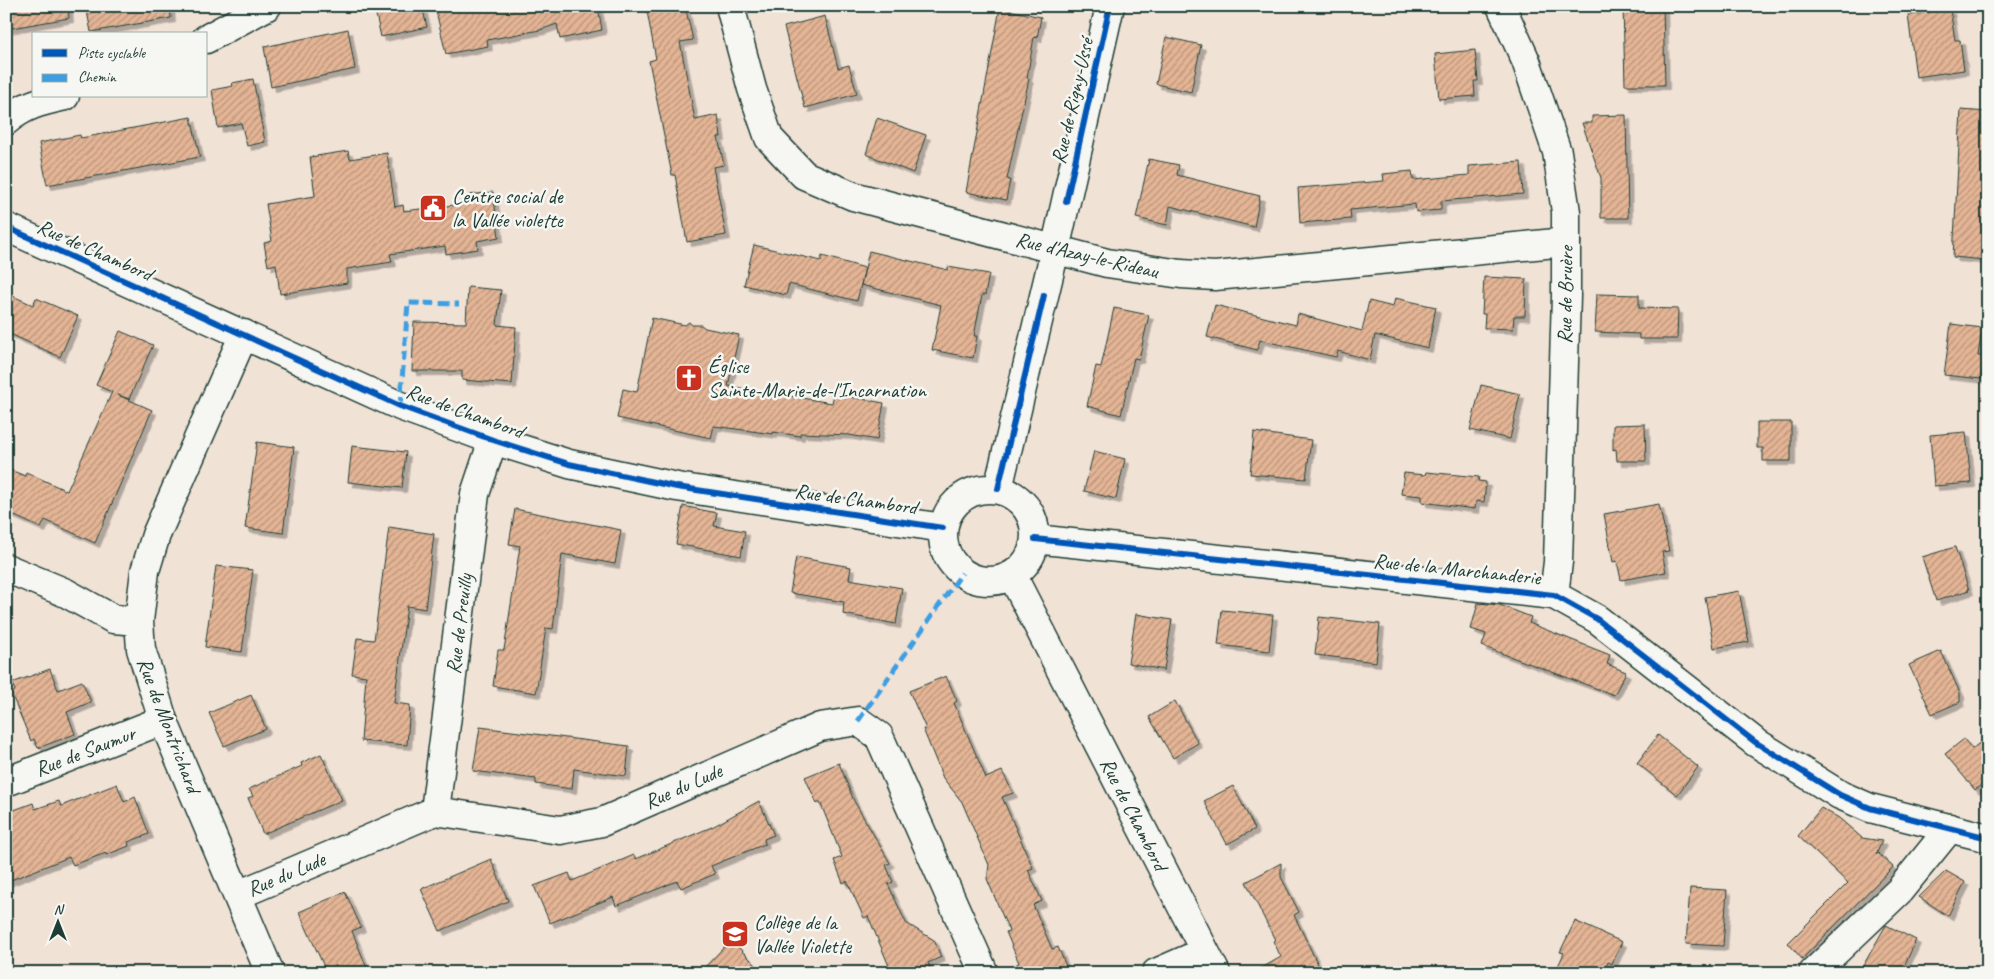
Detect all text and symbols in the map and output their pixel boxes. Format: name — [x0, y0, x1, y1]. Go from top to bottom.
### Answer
legend — [32, 32, 208, 98]
street label: Rue de Rigny-Ussé — [1045, 33, 1100, 166]
text: Piste cyclable — [78, 44, 146, 63]
text: Chemin — [78, 68, 117, 87]
place label: Centre social de la Vallée violette — [452, 183, 564, 233]
public building icon: Centre social de la Vallée violette — [418, 193, 448, 223]
street label: Rue de Chambord — [33, 213, 159, 288]
street label: Rue d'Azay-le-Rideau — [1013, 226, 1162, 284]
street label: Rue de Bruère — [1551, 244, 1579, 344]
place label: Église Sainte-Marie-de-l'Incarnation — [708, 353, 927, 403]
church icon: Église Sainte-Marie-de-l'Incarnation — [674, 363, 704, 393]
street label: Rue de Chambord — [403, 378, 530, 445]
street label: Rue de Chambord — [793, 478, 922, 521]
street label: Rue de la Marchanderie — [1372, 547, 1543, 591]
street label: Rue de Preuilly — [440, 571, 478, 675]
street label: Rue de Montrichard — [131, 654, 208, 800]
street label: Rue de Saumur — [31, 719, 140, 782]
street label: Rue de Chambord — [1094, 753, 1175, 877]
street label: Rue du Lude — [640, 757, 727, 815]
street label: Rue du Lude — [243, 845, 330, 902]
north arrow — [32, 896, 82, 946]
text: N — [54, 901, 65, 918]
place label: Collège de la Vallée Violette — [754, 909, 852, 959]
school or university icon: Collège de la Vallée Violette — [720, 919, 750, 949]

